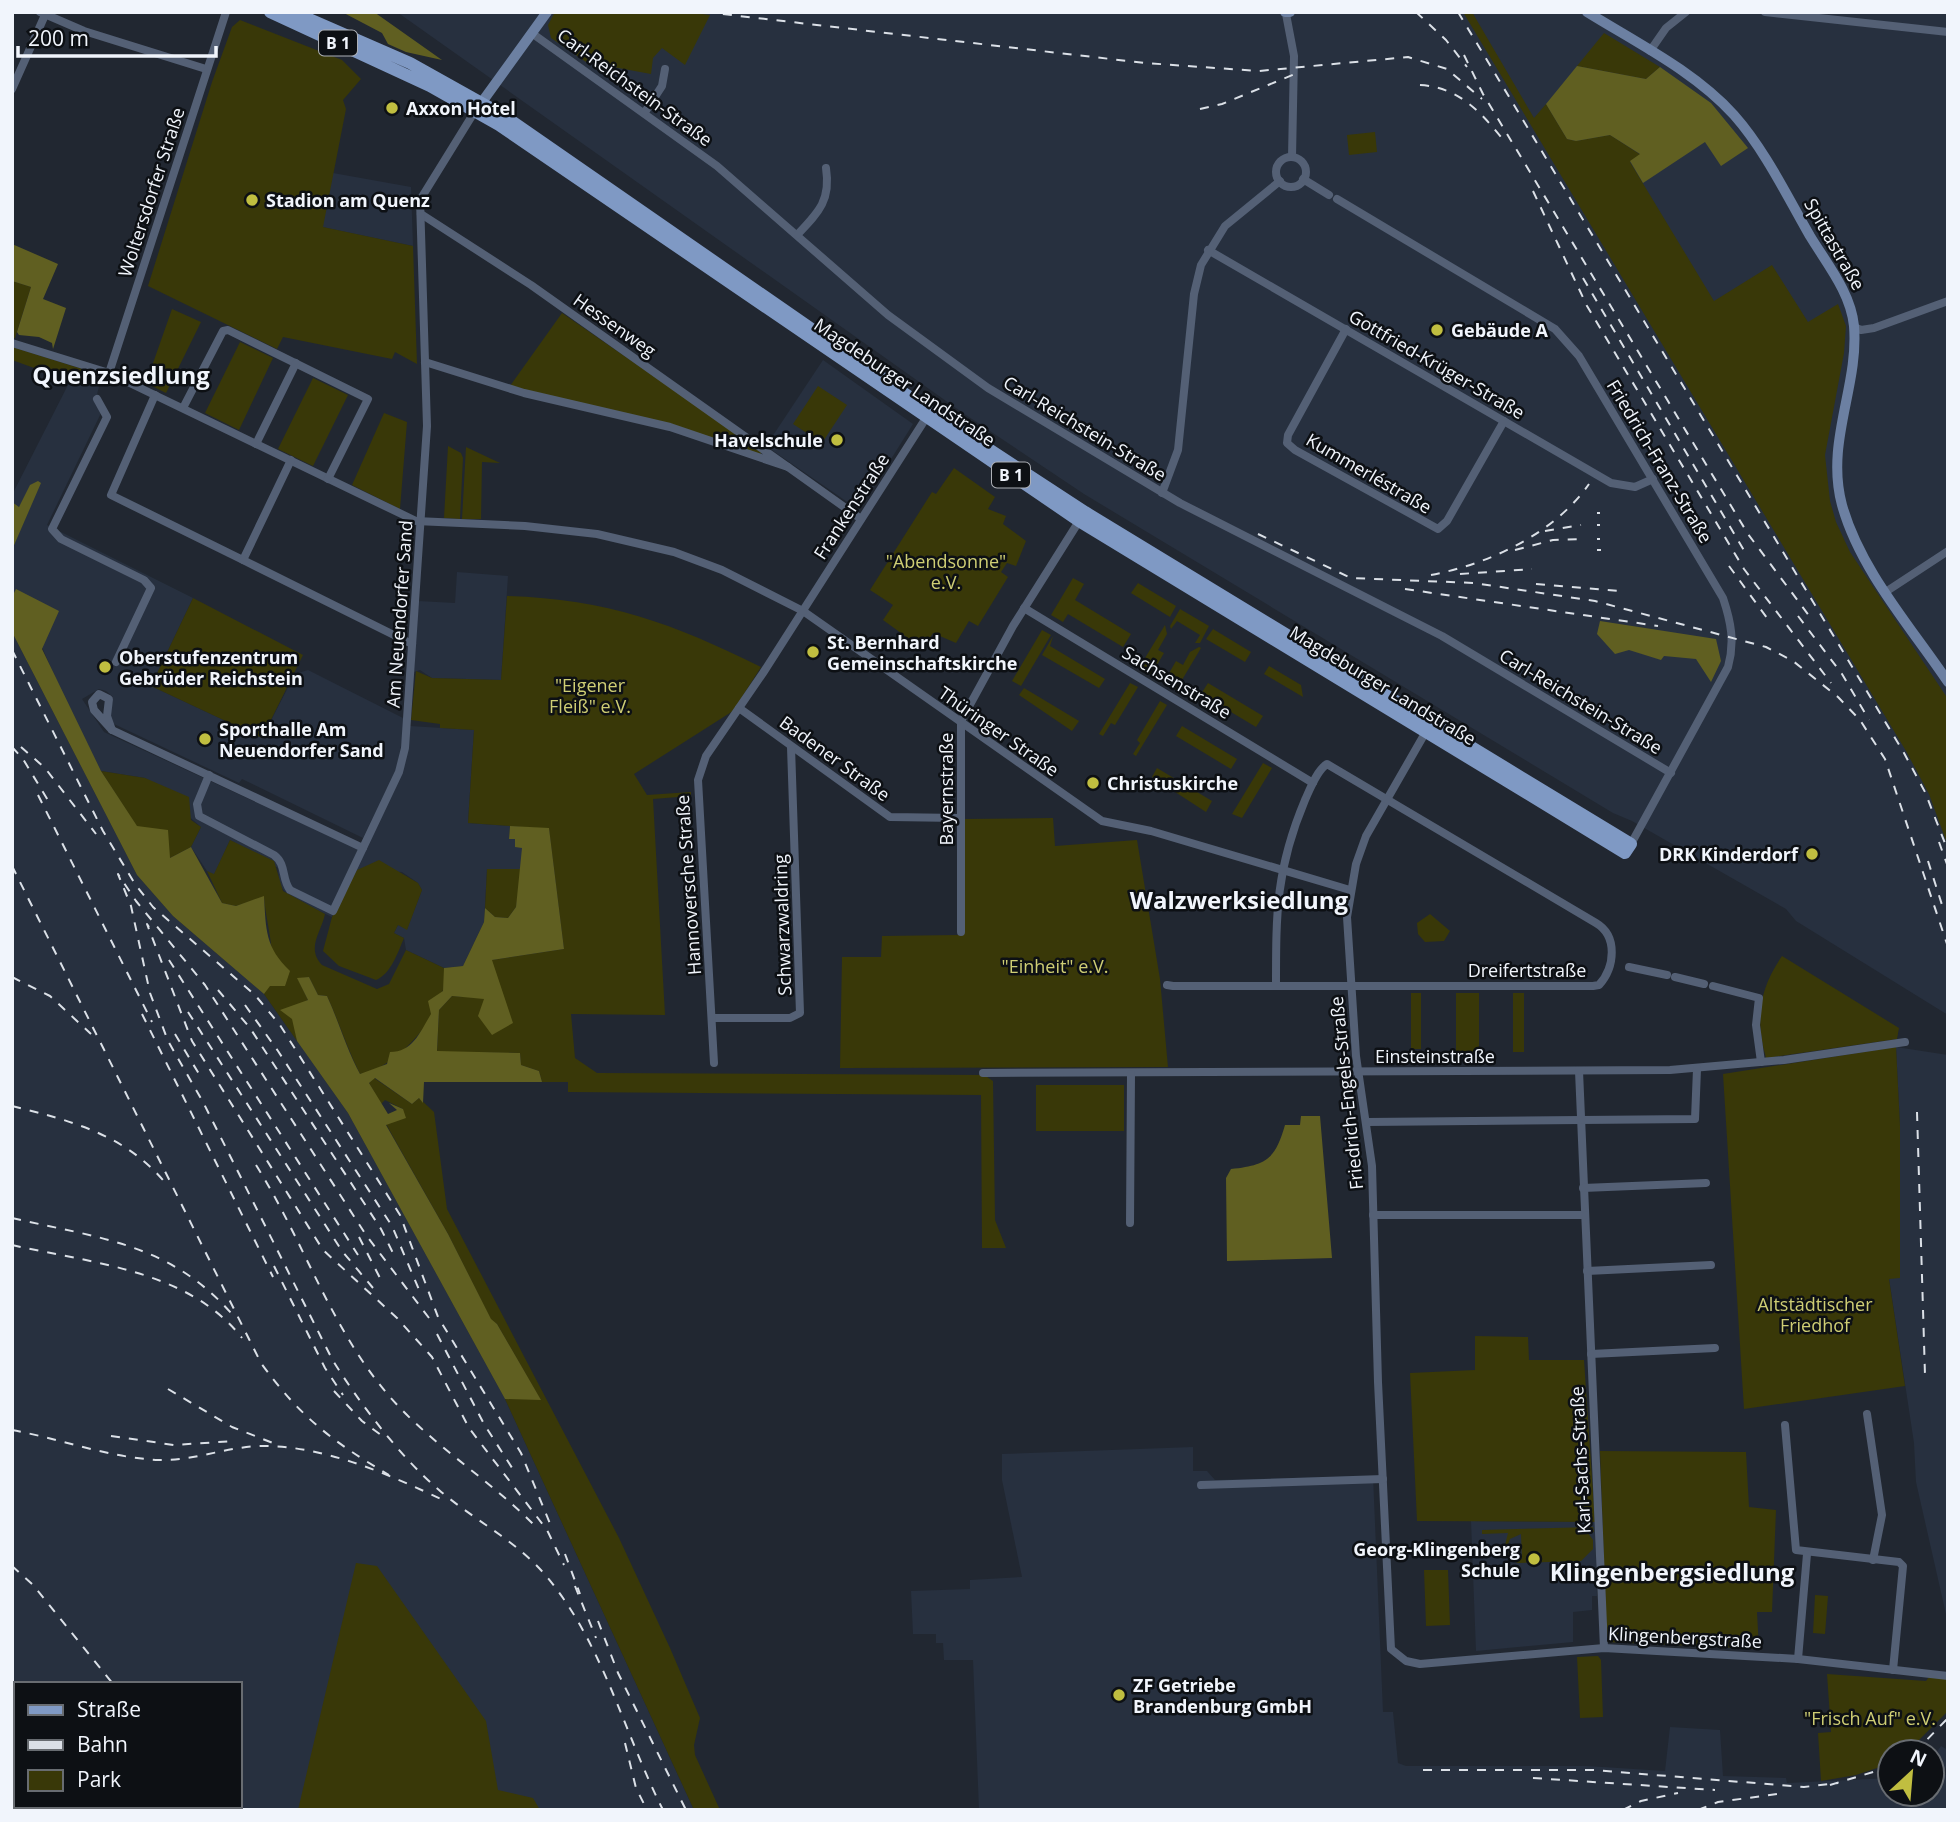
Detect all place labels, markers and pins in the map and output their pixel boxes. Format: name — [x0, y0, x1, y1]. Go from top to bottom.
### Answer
place label: Axxon Hotel — [406, 96, 516, 120]
marker: Axxon Hotel — [384, 100, 400, 116]
place label: Stadion am Quenz — [266, 188, 430, 212]
marker: Stadion am Quenz — [244, 192, 260, 208]
place label: Gebäude A — [1451, 318, 1548, 342]
marker: Gebäude A — [1429, 322, 1445, 338]
place label: Havelschule — [714, 428, 823, 452]
marker: Havelschule — [829, 432, 845, 448]
place label: St. Bernhard Gemeinschaftskirche — [827, 630, 1018, 675]
marker: St. Bernhard Gemeinschaftskirche — [805, 644, 821, 660]
place label: Oberstufenzentrum Gebrüder Reichstein — [119, 645, 303, 690]
marker: Oberstufenzentrum Gebrüder Reichstein — [97, 659, 113, 675]
place label: Sporthalle Am Neuendorfer Sand — [219, 717, 384, 762]
marker: Sporthalle Am Neuendorfer Sand — [197, 731, 213, 747]
place label: Christuskirche — [1107, 771, 1238, 795]
marker: Christuskirche — [1085, 775, 1101, 791]
place label: DRK Kinderdorf — [1659, 842, 1799, 866]
marker: DRK Kinderdorf — [1804, 846, 1820, 862]
place label: Georg-Klingenberg Schule — [1353, 1537, 1520, 1582]
marker: Georg-Klingenberg Schule — [1526, 1551, 1542, 1567]
place label: ZF Getriebe Brandenburg GmbH — [1133, 1673, 1312, 1718]
marker: ZF Getriebe Brandenburg GmbH — [1111, 1687, 1127, 1703]

